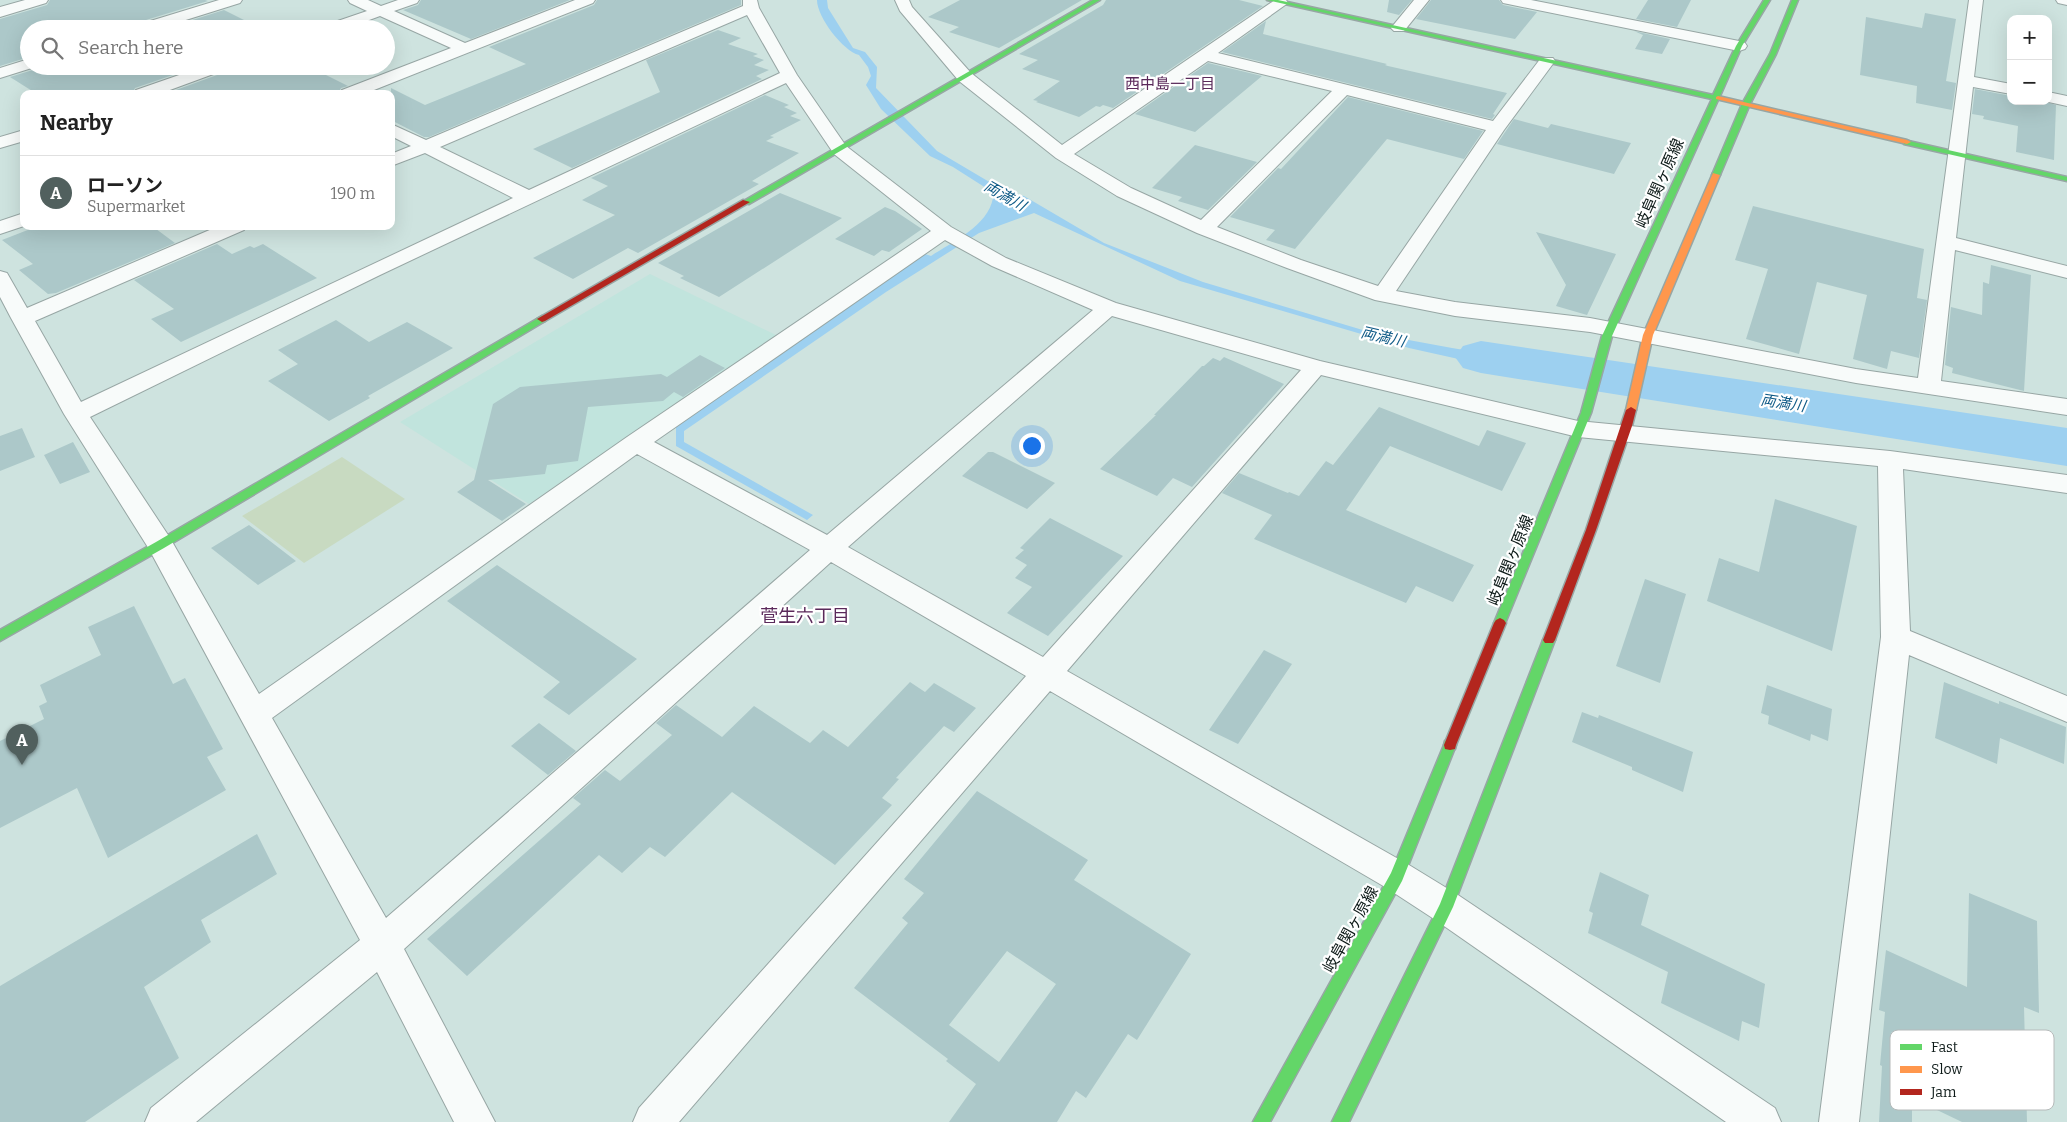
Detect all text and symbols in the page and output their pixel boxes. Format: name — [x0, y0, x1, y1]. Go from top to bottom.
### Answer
map controls — [2007, 15, 2052, 105]
button: + — [2007, 15, 2052, 60]
search box — [20, 20, 395, 75]
icon: search — [38, 34, 66, 62]
text: Search here — [78, 36, 183, 59]
button: − — [2007, 60, 2052, 105]
district label: 西中島一丁目 — [1125, 75, 1215, 93]
text: Nearby — [40, 110, 113, 136]
street label: 岐阜関ヶ原線 — [1631, 135, 1688, 231]
text: ローソン — [87, 174, 163, 197]
water label: 両満川 — [981, 177, 1031, 216]
text: A — [50, 184, 62, 203]
text: 190 m — [330, 184, 375, 203]
text: Supermarket — [87, 197, 185, 216]
water label: 両満川 — [1359, 323, 1409, 351]
water label: 両満川 — [1759, 391, 1809, 416]
your location — [1019, 433, 1045, 459]
street label: 岐阜関ヶ原線 — [1484, 512, 1537, 608]
district label: 菅生六丁目 — [760, 605, 850, 627]
pin: A — [6, 724, 38, 765]
street label: 岐阜関ヶ原線 — [1319, 883, 1382, 976]
legend — [1890, 1030, 2054, 1110]
text: Fast — [1931, 1039, 1958, 1056]
text: Slow — [1931, 1061, 1963, 1078]
text: Jam — [1930, 1084, 1957, 1101]

